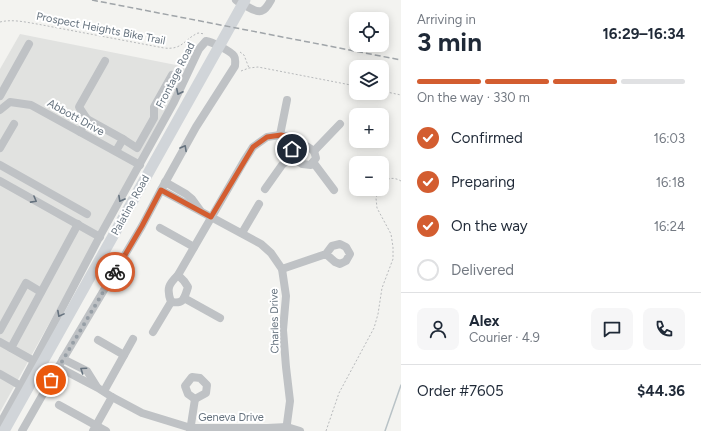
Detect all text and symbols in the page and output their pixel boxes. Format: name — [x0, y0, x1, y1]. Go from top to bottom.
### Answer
street label: Prospect Heights Bike Trail — [35, 10, 167, 47]
map controls — [349, 12, 389, 196]
button: locate — [349, 12, 389, 52]
text: Arriving in — [417, 12, 476, 27]
text: 16:29–16:34 — [602, 25, 685, 43]
text: 3 min — [417, 26, 482, 58]
street label: Frontage Road — [153, 40, 198, 110]
button: layers — [349, 60, 389, 100]
one-way arrow — [176, 88, 183, 96]
text: On the way · 330 m — [417, 90, 530, 105]
street label: Abbott Drive — [45, 96, 107, 138]
button: + — [349, 108, 389, 148]
icon: check — [417, 127, 439, 149]
text: Confirmed — [451, 129, 523, 147]
text: 16:03 — [654, 131, 685, 146]
pin — [275, 132, 309, 166]
icon: home — [281, 138, 303, 160]
one-way arrow — [179, 145, 186, 152]
button: − — [349, 156, 389, 196]
icon: check — [417, 171, 439, 193]
street label: Palatine Road — [109, 173, 152, 238]
text: Preparing — [451, 173, 515, 191]
text: 16:18 — [656, 175, 685, 190]
one-way arrow — [118, 195, 125, 202]
one-way arrow — [30, 196, 37, 203]
icon: check — [417, 215, 439, 237]
text: On the way — [451, 217, 528, 235]
text: 16:24 — [654, 219, 685, 234]
courier — [95, 252, 135, 292]
icon: bike — [104, 261, 126, 283]
text: Delivered — [451, 261, 514, 279]
street label: Charles Drive — [267, 288, 282, 354]
button: person — [417, 308, 459, 350]
button: chat — [591, 308, 633, 350]
button: phone — [643, 308, 685, 350]
one-way arrow — [57, 309, 64, 317]
text: Alex — [469, 312, 499, 330]
text: Courier · 4.9 — [469, 330, 540, 345]
pin — [34, 363, 68, 397]
one-way arrow — [80, 367, 87, 375]
icon: bag — [40, 369, 62, 391]
text: Order #7605 — [417, 382, 504, 400]
text: $44.36 — [637, 382, 685, 400]
street label: Geneva Drive — [198, 411, 264, 424]

